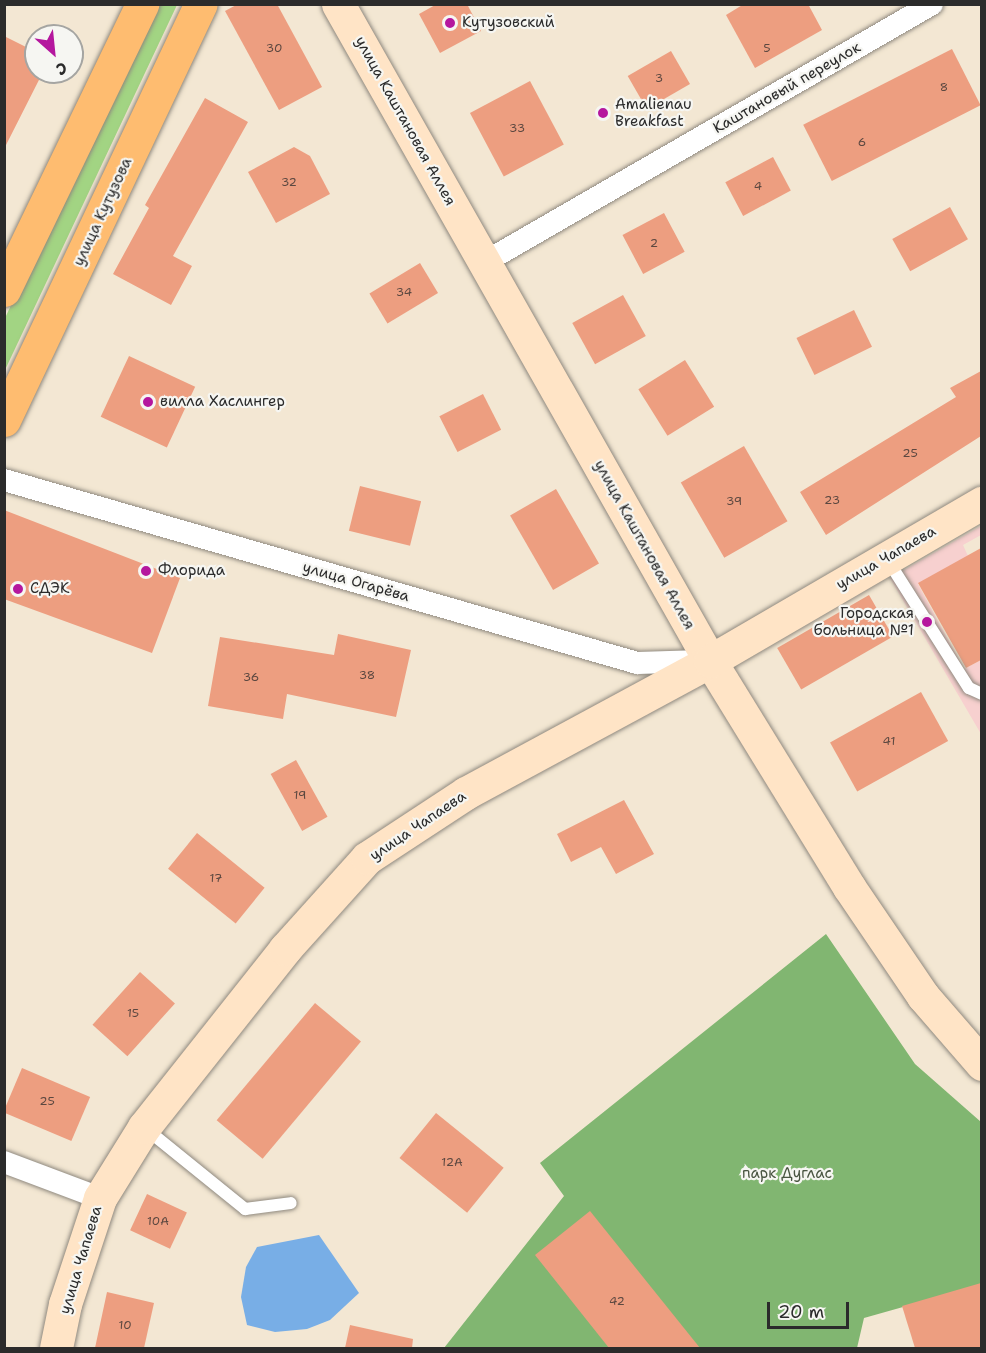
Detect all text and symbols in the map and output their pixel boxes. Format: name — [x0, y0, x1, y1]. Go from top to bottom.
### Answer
place label: Кутузовский — [462, 14, 555, 32]
marker: Кутузовский — [443, 16, 457, 30]
north arrow — [24, 24, 84, 84]
street label: улица Каштановая Аллея — [351, 33, 459, 209]
street label: Каштановый переулок — [710, 38, 864, 138]
house number: 30 — [266, 42, 282, 56]
house number: 5 — [763, 42, 771, 56]
text: С — [52, 57, 71, 80]
house number: 3 — [655, 72, 663, 86]
house number: 8 — [940, 81, 948, 95]
place label: Amalienau Breakfast — [615, 95, 692, 130]
marker: Amalienau Breakfast — [596, 106, 610, 120]
house number: 33 — [509, 122, 525, 136]
house number: 6 — [858, 136, 866, 150]
street label: улица Кутузова — [70, 155, 136, 269]
house number: 32 — [281, 176, 297, 190]
house number: 4 — [754, 180, 762, 194]
house number: 2 — [650, 237, 658, 251]
house number: 34 — [396, 286, 412, 300]
place label: вилла Хаслингер — [160, 393, 285, 411]
marker: вилла Хаслингер — [141, 395, 155, 409]
house number: 25 — [902, 447, 918, 461]
street label: улица Каштановая Аллея — [590, 457, 698, 633]
house number: 23 — [824, 494, 840, 508]
house number: 39 — [726, 495, 742, 509]
street label: улица Чапаева — [833, 522, 939, 594]
street label: улица Огарёва — [300, 558, 412, 606]
place label: Флорида — [158, 562, 225, 580]
marker: Флорида — [139, 564, 153, 578]
place label: СДЭК — [30, 580, 70, 598]
marker: СДЭК — [11, 582, 25, 596]
place label: Городская больница №1 — [813, 604, 914, 639]
marker: Городская больница №1 — [918, 613, 936, 631]
house number: 38 — [359, 669, 375, 683]
house number: 36 — [243, 671, 259, 685]
house number: 41 — [883, 735, 895, 749]
street label: улица Чапаева — [366, 787, 470, 865]
house number: 19 — [294, 789, 306, 803]
house number: 17 — [210, 872, 222, 886]
house number: 15 — [127, 1007, 139, 1021]
house number: 25 — [39, 1095, 55, 1109]
house number: 12А — [441, 1156, 463, 1170]
park label: парк Дуглас — [742, 1165, 832, 1183]
street label: улица Чапаева — [56, 1204, 106, 1316]
house number: 10А — [147, 1215, 169, 1229]
scale bar — [770, 1290, 852, 1328]
house number: 42 — [609, 1295, 625, 1309]
text: 20 m — [778, 1300, 824, 1324]
house number: 10 — [118, 1319, 132, 1333]

